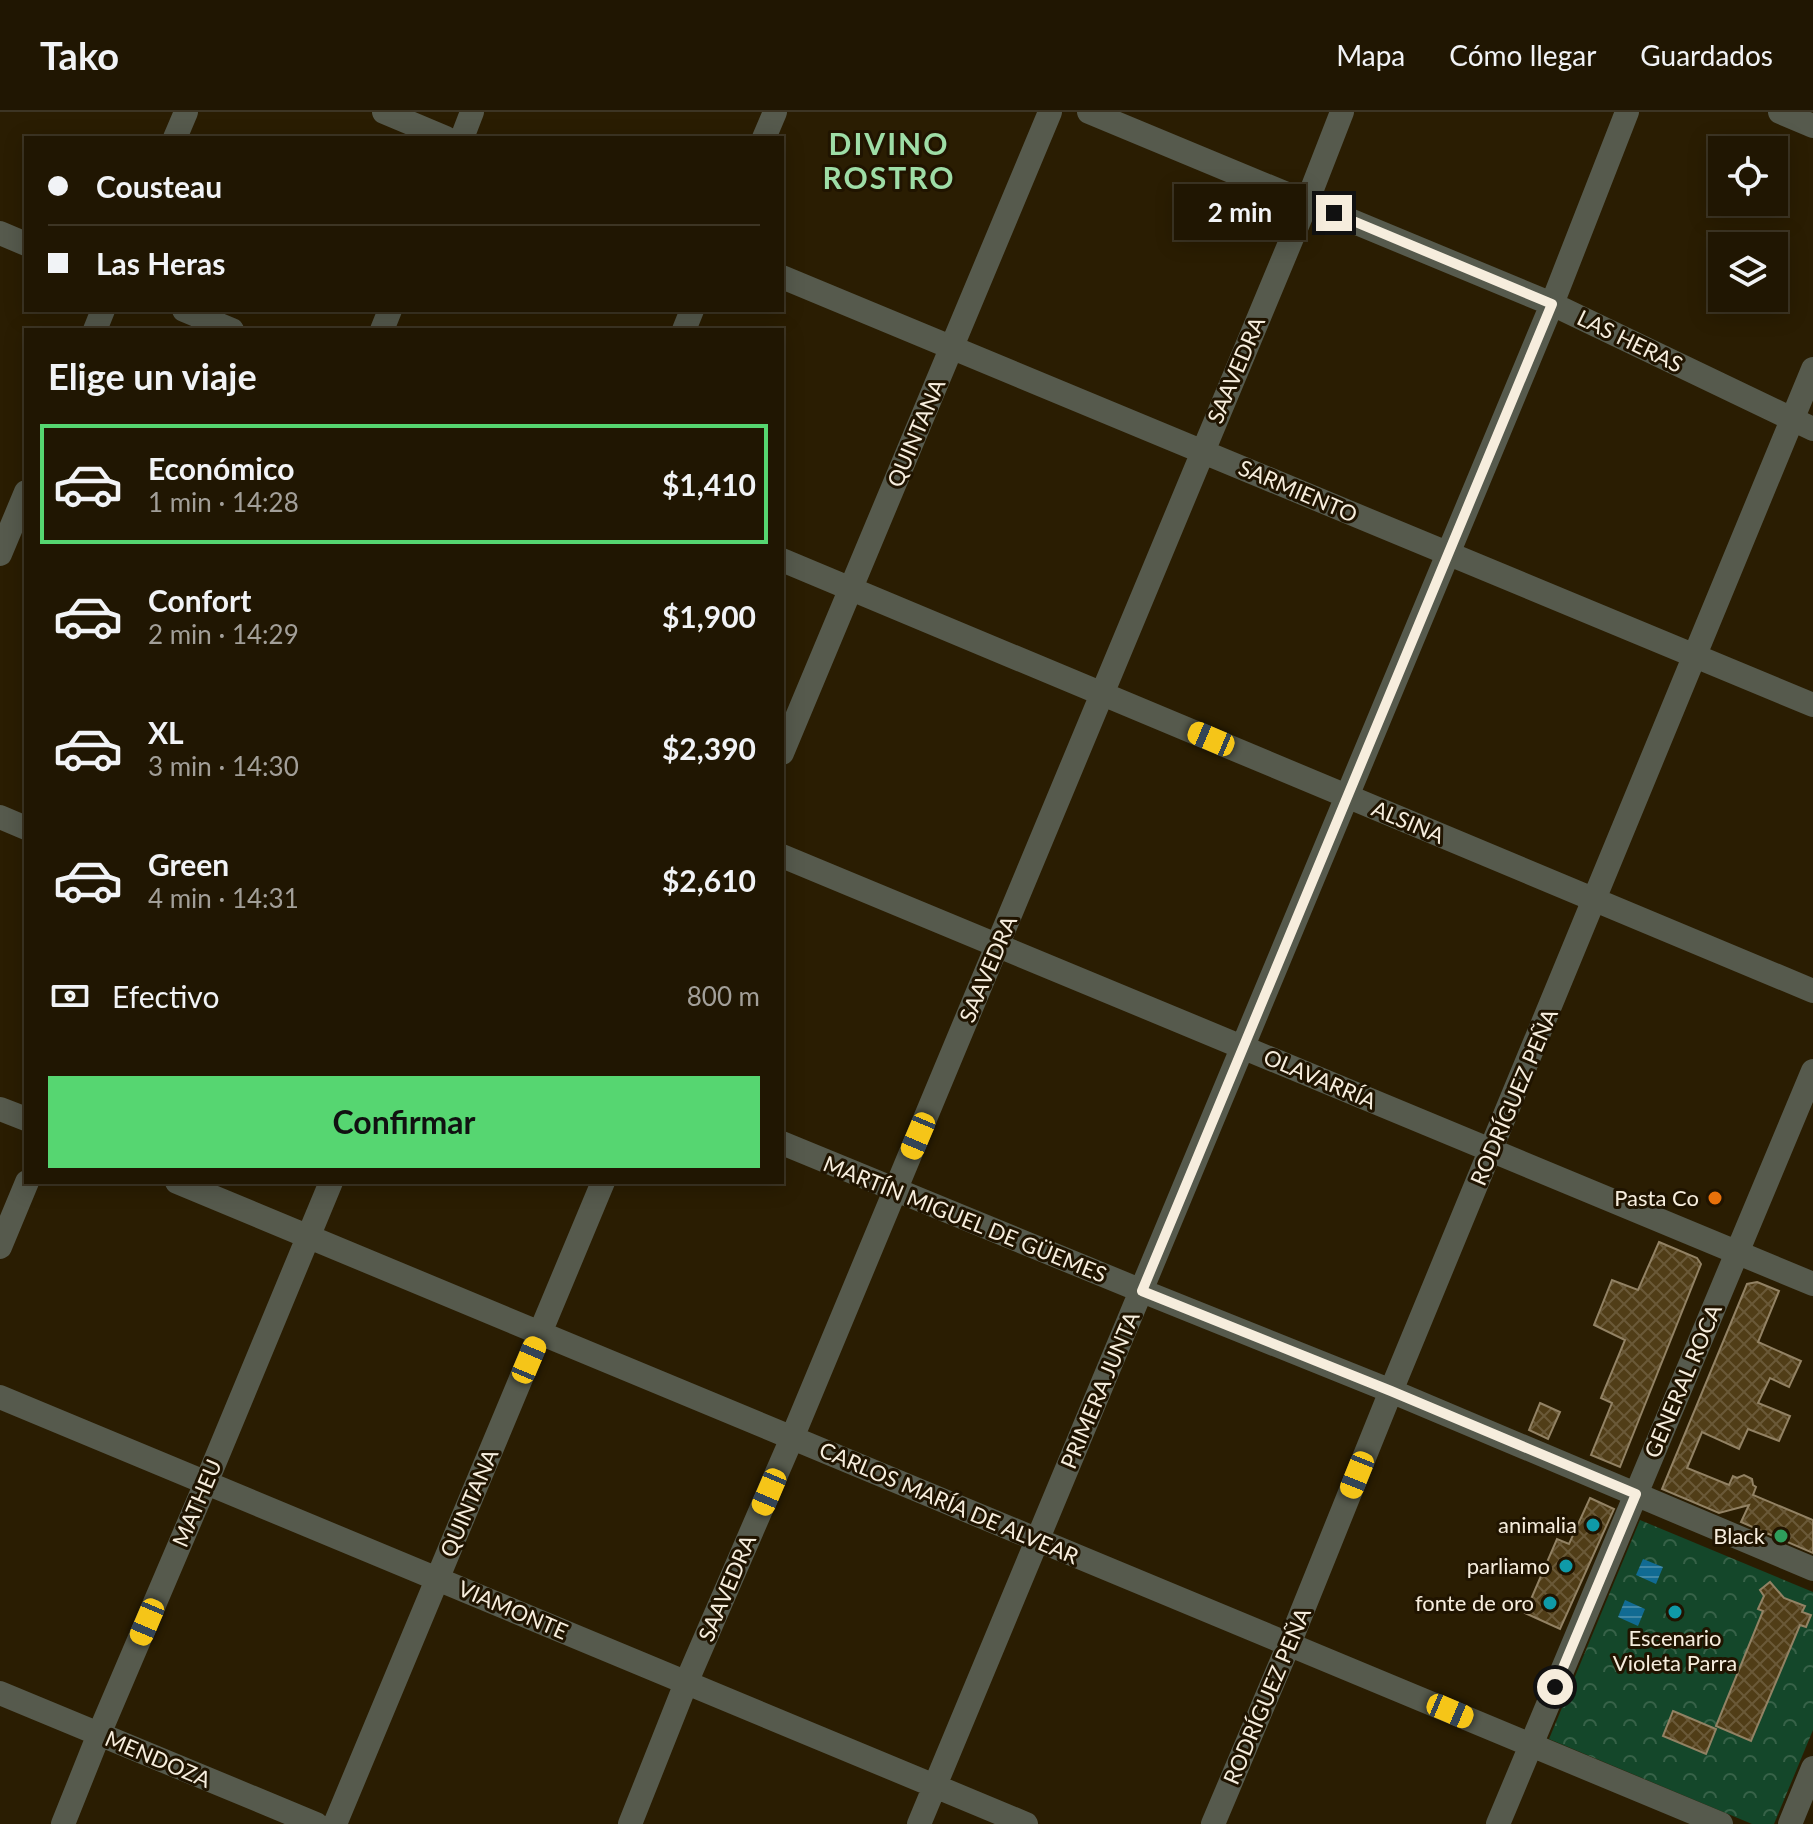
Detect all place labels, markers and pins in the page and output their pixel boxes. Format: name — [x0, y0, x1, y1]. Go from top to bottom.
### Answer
place label: Pasta Co — [1614, 1184, 1699, 1211]
marker: Pasta Co — [1706, 1189, 1724, 1207]
place label: animalia — [1498, 1511, 1577, 1538]
marker: animalia — [1584, 1516, 1602, 1534]
place label: Black — [1713, 1522, 1766, 1549]
marker: Black — [1772, 1527, 1790, 1545]
place label: parliamo — [1467, 1552, 1550, 1579]
marker: parliamo — [1557, 1557, 1575, 1575]
place label: fonte de oro — [1415, 1589, 1534, 1616]
marker: fonte de oro — [1541, 1594, 1559, 1612]
marker: Escenario Violeta Parra — [1666, 1603, 1684, 1621]
place label: Escenario Violeta Parra — [1613, 1624, 1737, 1676]

